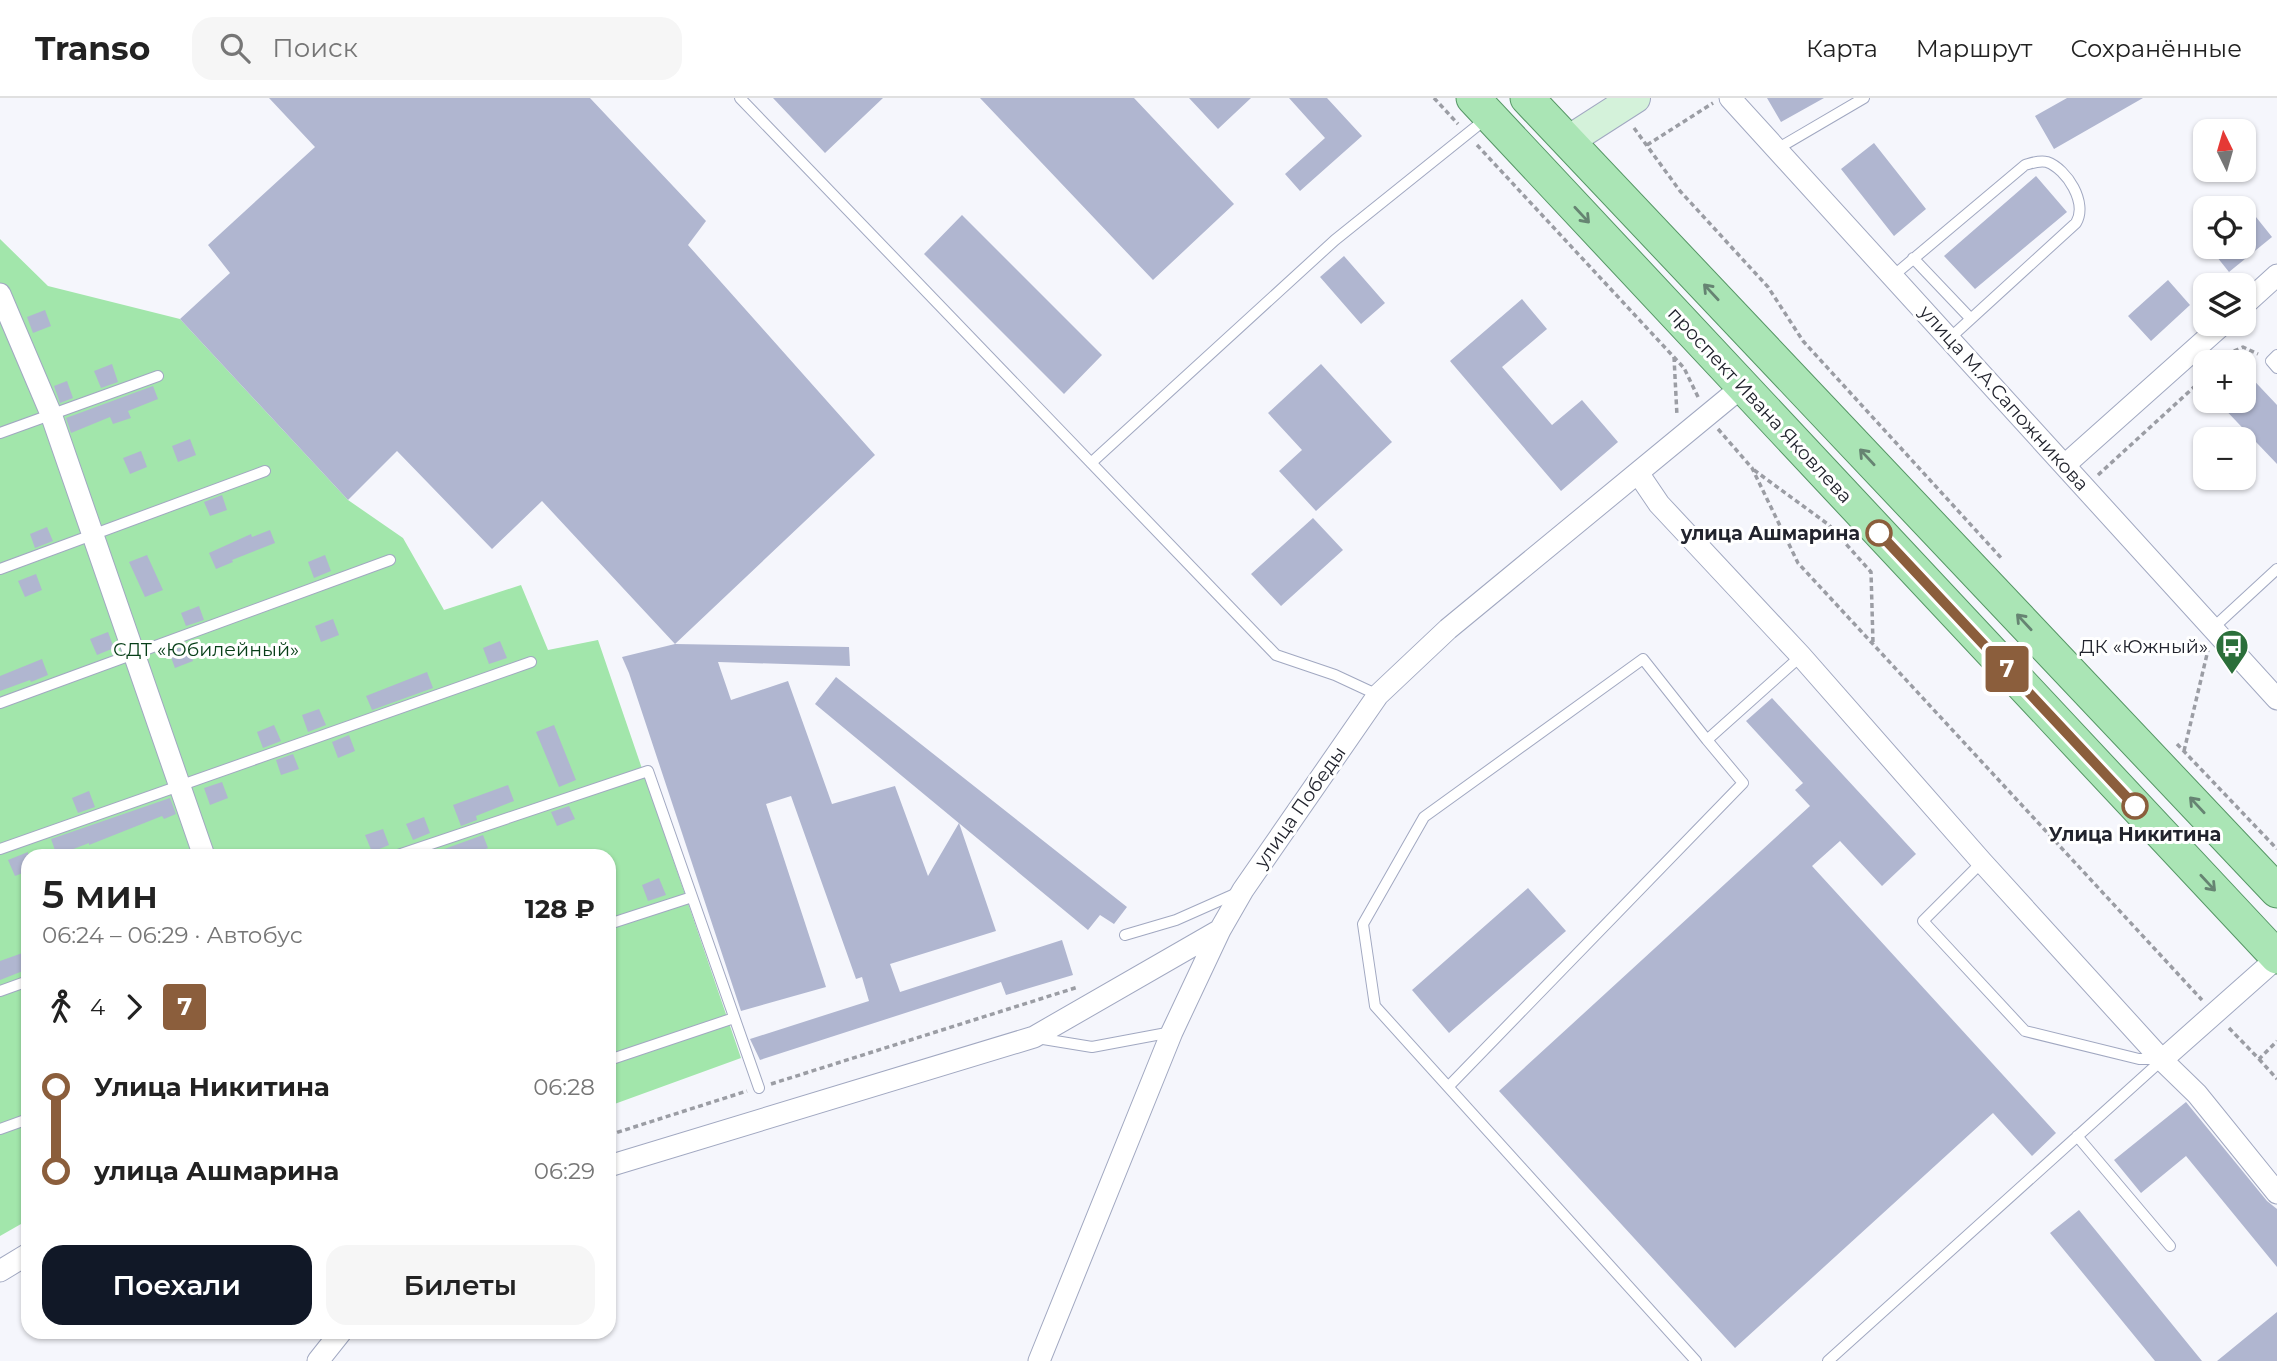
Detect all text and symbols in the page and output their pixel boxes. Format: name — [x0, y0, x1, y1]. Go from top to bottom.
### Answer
search box — [192, 17, 682, 80]
text: Transo — [35, 28, 150, 68]
icon: search — [216, 29, 254, 67]
text: Поиск — [272, 32, 358, 64]
text: Карта — [1806, 34, 1878, 63]
text: Маршрут — [1916, 34, 2032, 63]
text: Сохранённые — [2070, 34, 2242, 63]
north arrow — [2193, 119, 2256, 182]
map controls — [2193, 119, 2256, 490]
button: locate — [2193, 196, 2256, 259]
one-way arrow — [1574, 206, 1590, 224]
button: layers — [2193, 273, 2256, 336]
one-way arrow — [1702, 284, 1719, 301]
street label: улица М.А.Сапожникова — [1914, 300, 2093, 496]
street label: проспект Ивана Яковлева — [1663, 302, 1857, 508]
button: + — [2193, 350, 2256, 413]
button: − — [2193, 427, 2256, 490]
one-way arrow — [1859, 449, 1876, 466]
marker: улица Ашмарина — [1866, 520, 1892, 546]
place label: улица Ашмарина — [1680, 522, 1860, 545]
one-way arrow — [2015, 614, 2032, 631]
bus stop icon: ДК «Южный» — [2213, 627, 2251, 676]
place label: ДК «Южный» — [2079, 635, 2208, 658]
park label: СДТ «Юбилейный» — [113, 638, 299, 661]
line badge: 7 — [1984, 646, 2030, 692]
text: 7 — [2000, 654, 2014, 683]
street label: улица Победы — [1249, 742, 1351, 873]
marker: Улица Никитина — [2122, 793, 2148, 819]
one-way arrow — [2189, 796, 2205, 814]
place label: Улица Никитина — [2049, 823, 2221, 846]
text: 5 мин — [42, 871, 158, 918]
one-way arrow — [2199, 874, 2216, 891]
text: 128 ₽ — [525, 893, 595, 925]
text: 06:24 – 06:29 · Автобус — [42, 921, 303, 949]
icon: walk — [42, 988, 80, 1026]
icon: forward — [115, 988, 153, 1026]
text: 7 — [177, 992, 192, 1021]
text: 4 — [90, 993, 105, 1021]
text: Улица Никитина — [94, 1071, 330, 1103]
text: 06:28 — [533, 1073, 595, 1101]
text: улица Ашмарина — [94, 1155, 339, 1187]
text: 06:29 — [534, 1157, 595, 1185]
button: Поехали — [42, 1245, 312, 1325]
button: Билеты — [326, 1245, 595, 1325]

